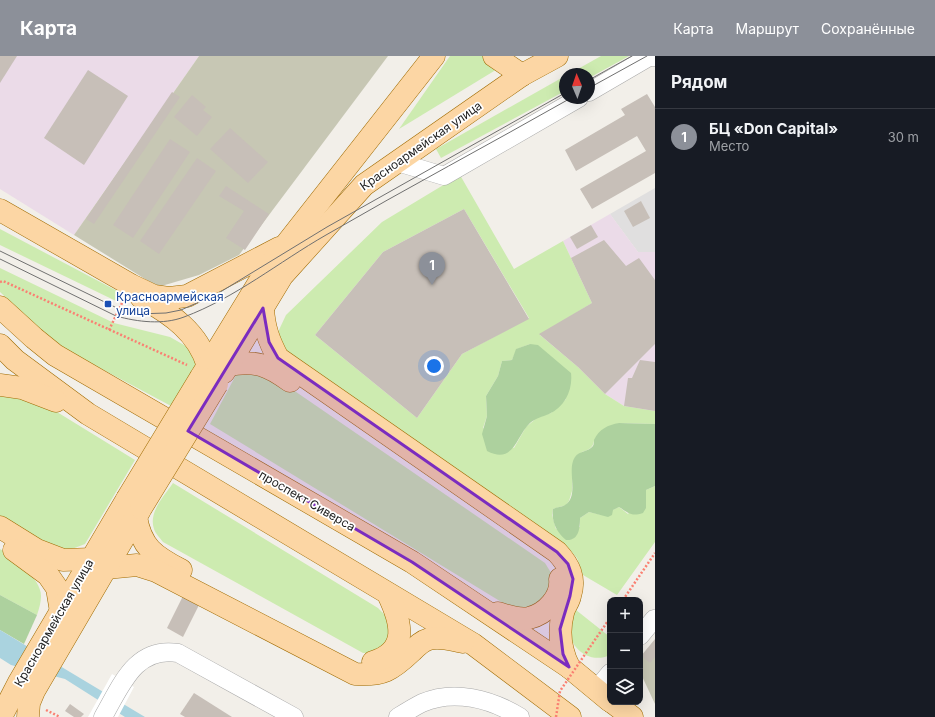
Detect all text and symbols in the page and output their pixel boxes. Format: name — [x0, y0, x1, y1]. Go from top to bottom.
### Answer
text: Карта — [20, 17, 77, 40]
text: Карта — [673, 20, 714, 37]
text: Маршрут — [736, 20, 799, 37]
text: Сохранённые — [821, 20, 915, 37]
north arrow — [559, 68, 595, 104]
text: Рядом — [671, 72, 727, 92]
street label: Красноармейская улица — [357, 98, 484, 193]
text: БЦ «Don Capital» — [709, 119, 838, 138]
text: 1 — [681, 129, 687, 145]
text: 30 m — [888, 129, 919, 145]
text: Место — [709, 138, 749, 154]
pin: 1 — [419, 252, 445, 285]
place label: Красноармейская улица — [116, 289, 224, 318]
marker: Красноармейская улица — [103, 299, 113, 309]
your location — [424, 356, 444, 376]
street label: проспект Сиверса — [256, 467, 358, 534]
street label: Красноармейская улица — [11, 556, 96, 689]
map controls — [607, 597, 643, 705]
button: + — [607, 597, 643, 633]
button: − — [607, 633, 643, 669]
button: layers — [607, 669, 643, 705]

